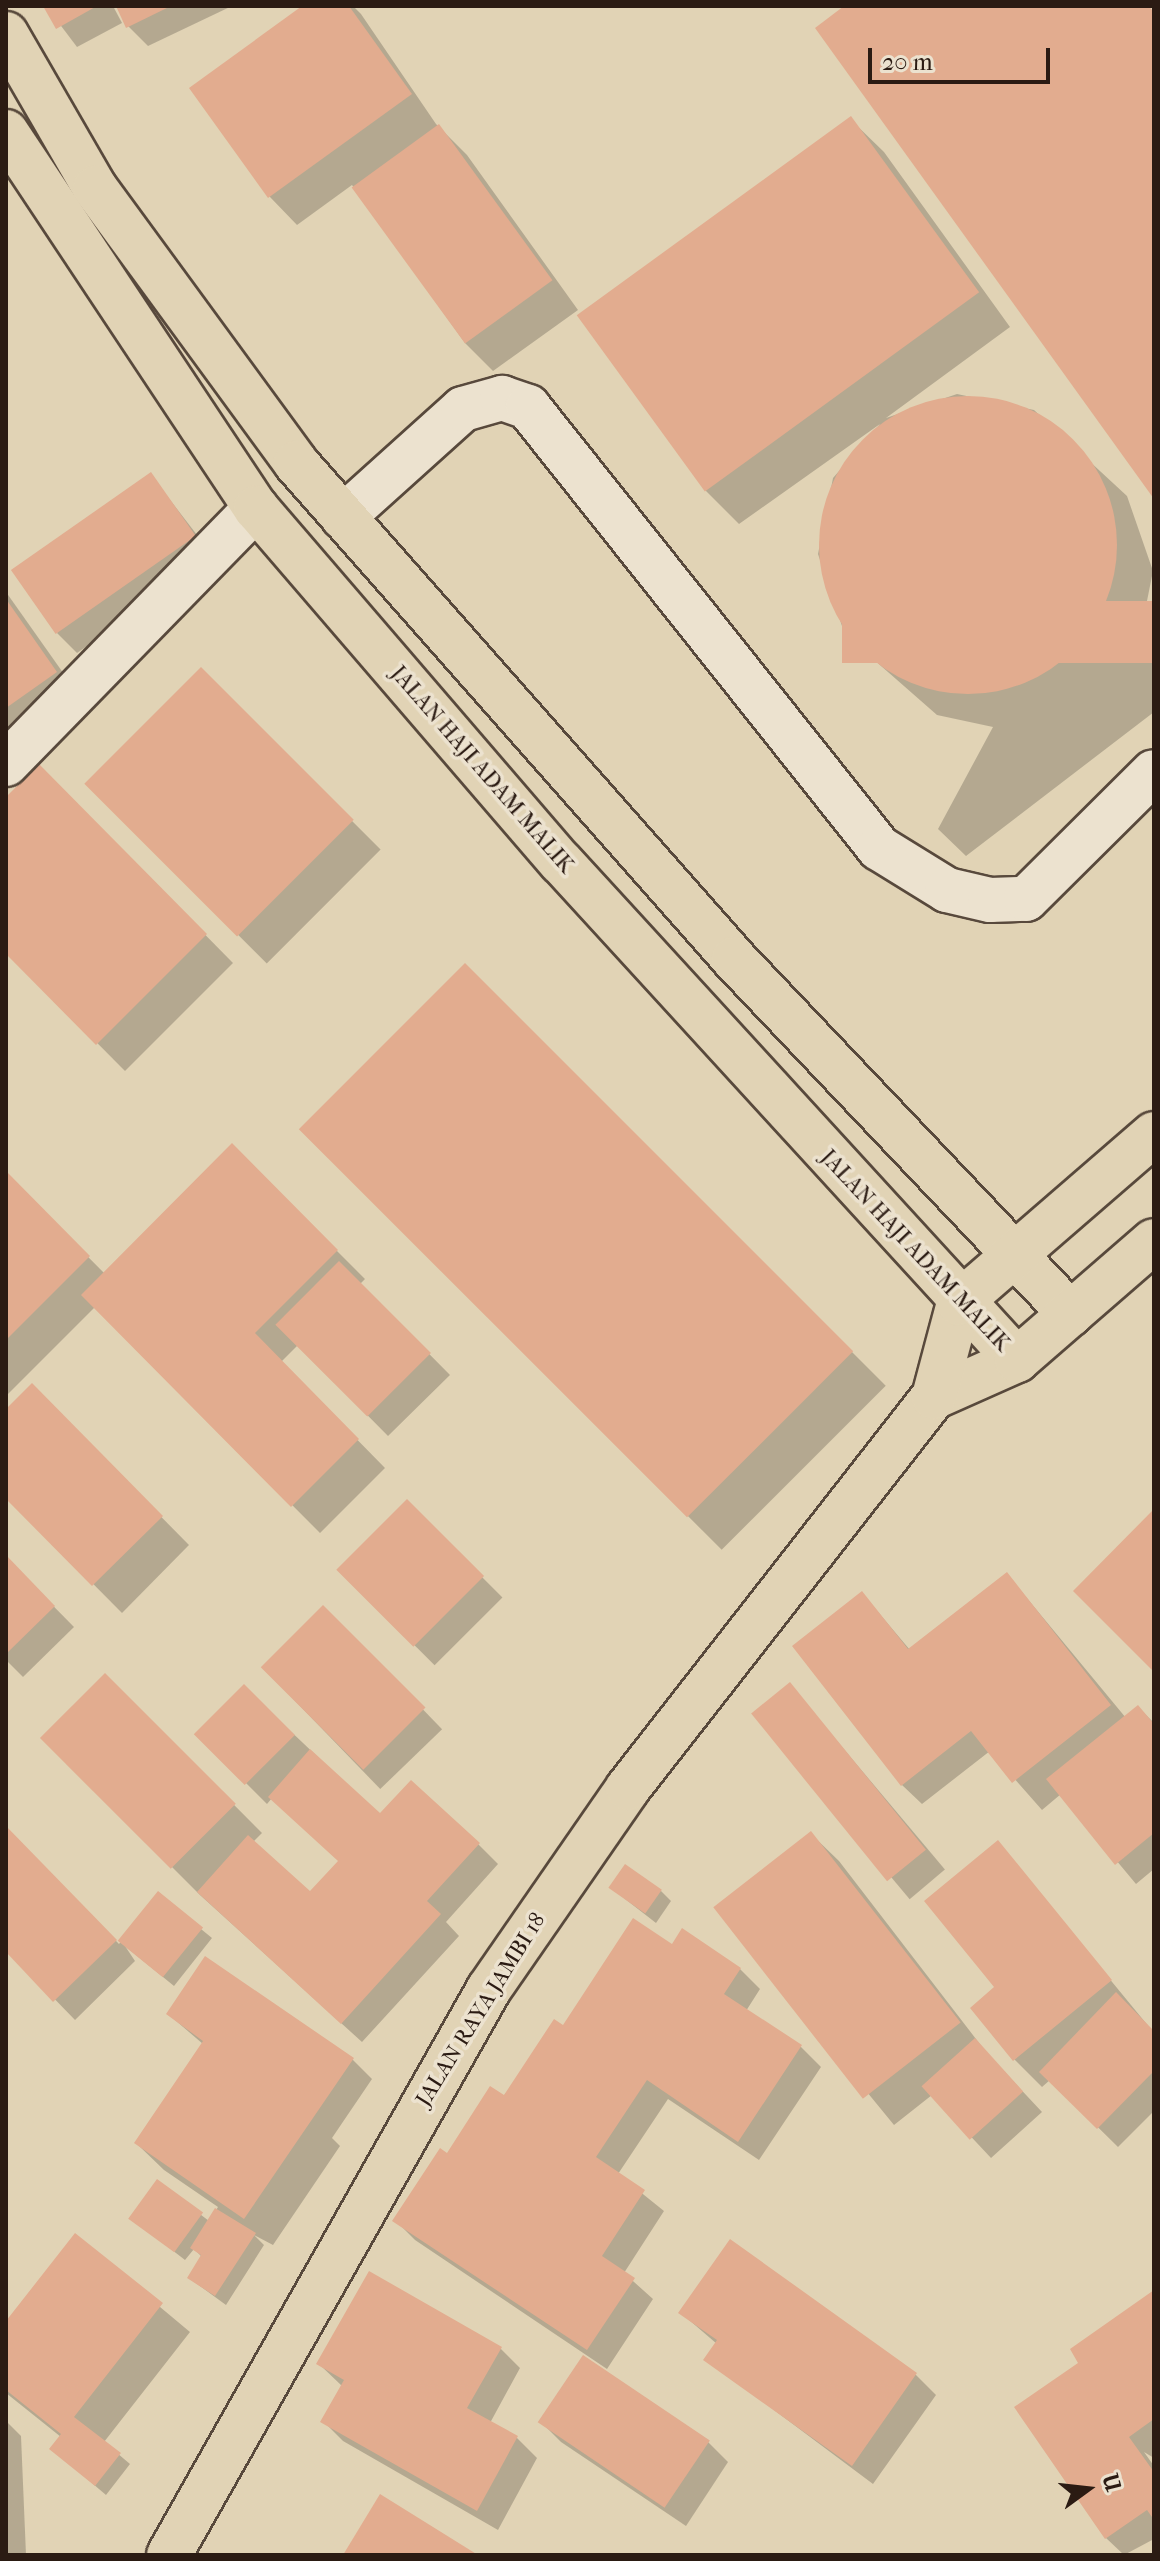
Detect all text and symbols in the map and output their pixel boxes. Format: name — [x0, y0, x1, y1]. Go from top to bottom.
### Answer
scale bar — [872, 32, 1054, 82]
text: 20 m — [882, 48, 933, 76]
street label: JALAN HAJI ADAM MALIK — [385, 661, 579, 879]
street label: JALAN HAJI ADAM MALIK — [815, 1145, 1015, 1357]
street label: JALAN RAYA JAMBI 18 — [411, 1908, 551, 2112]
north arrow — [1048, 2449, 1128, 2529]
text: U — [1096, 2471, 1126, 2494]

